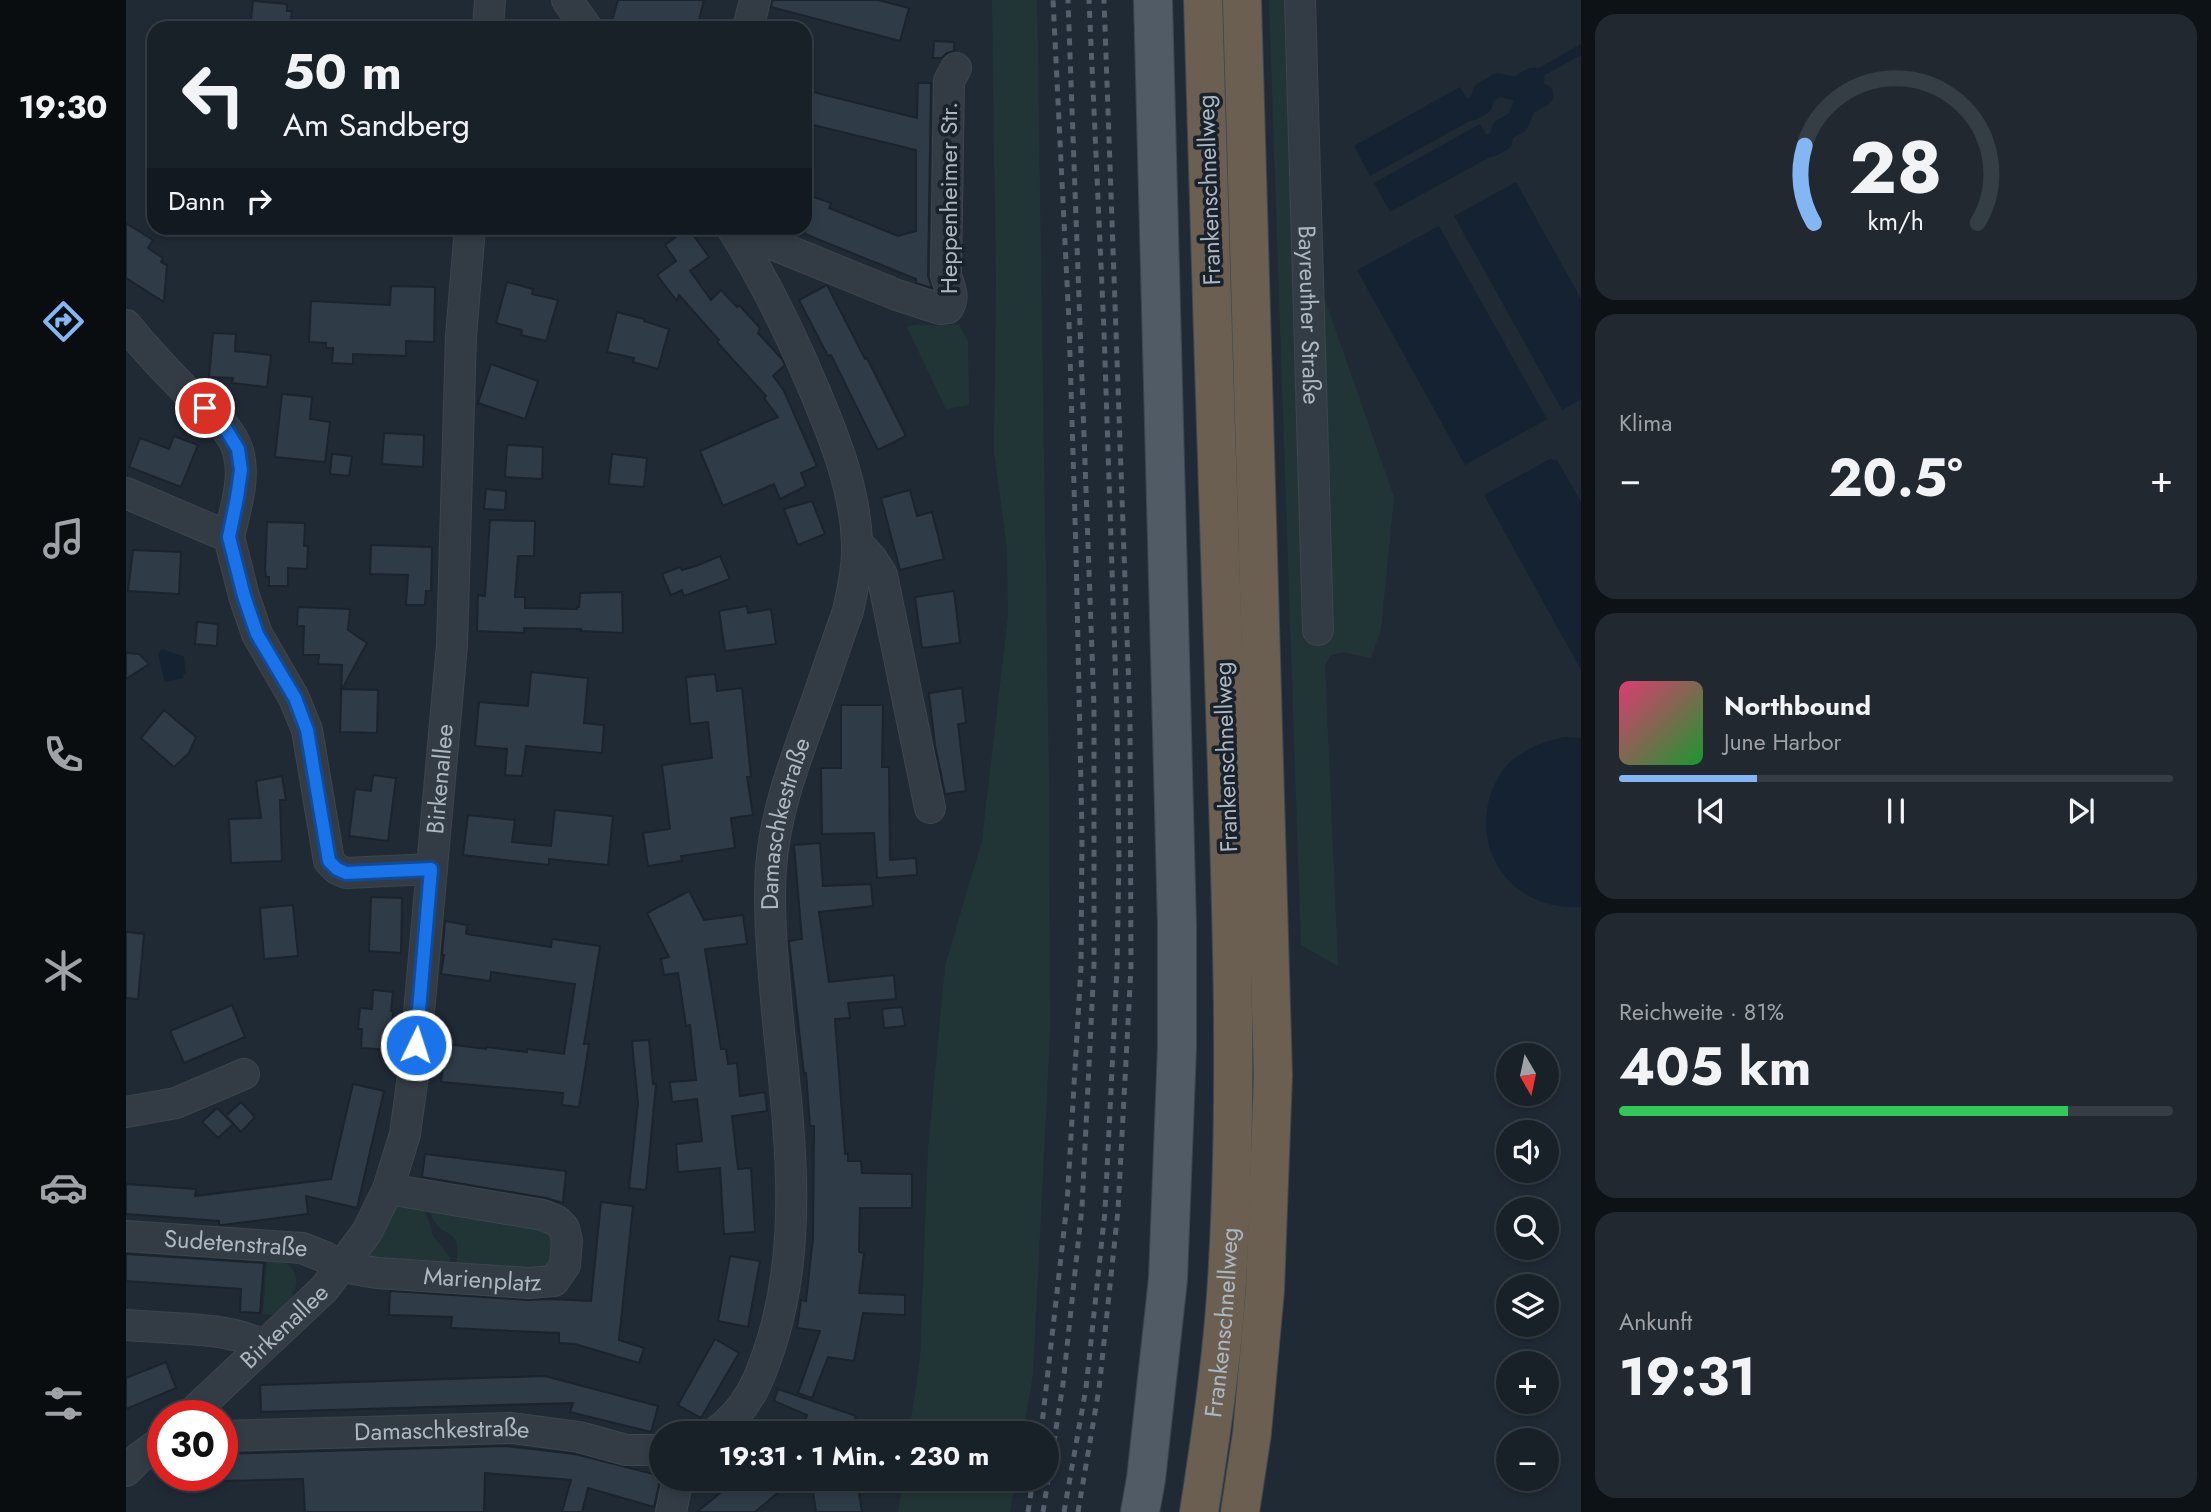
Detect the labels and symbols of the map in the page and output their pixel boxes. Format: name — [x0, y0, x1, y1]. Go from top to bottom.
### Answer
street label: Frankenschnellweg — [1188, 94, 1229, 286]
street label: Heppenheimer Str. — [931, 102, 966, 294]
street label: Bayreuther Straße — [1289, 225, 1330, 405]
pin — [175, 378, 235, 438]
street label: Frankenschnellweg — [1205, 661, 1246, 853]
street label: Birkenallee — [417, 722, 462, 835]
street label: Damaschkestraße — [752, 733, 819, 910]
position arrow — [379, 1008, 453, 1082]
north arrow — [1496, 1043, 1559, 1106]
street label: Sudetenstraße — [163, 1221, 309, 1265]
street label: Frankenschnellweg — [1195, 1227, 1247, 1420]
street label: Marienplatz — [422, 1258, 543, 1300]
street label: Birkenallee — [232, 1275, 336, 1376]
speed limit sign: 30 — [147, 1400, 238, 1491]
street label: Damaschkestraße — [354, 1410, 532, 1449]

